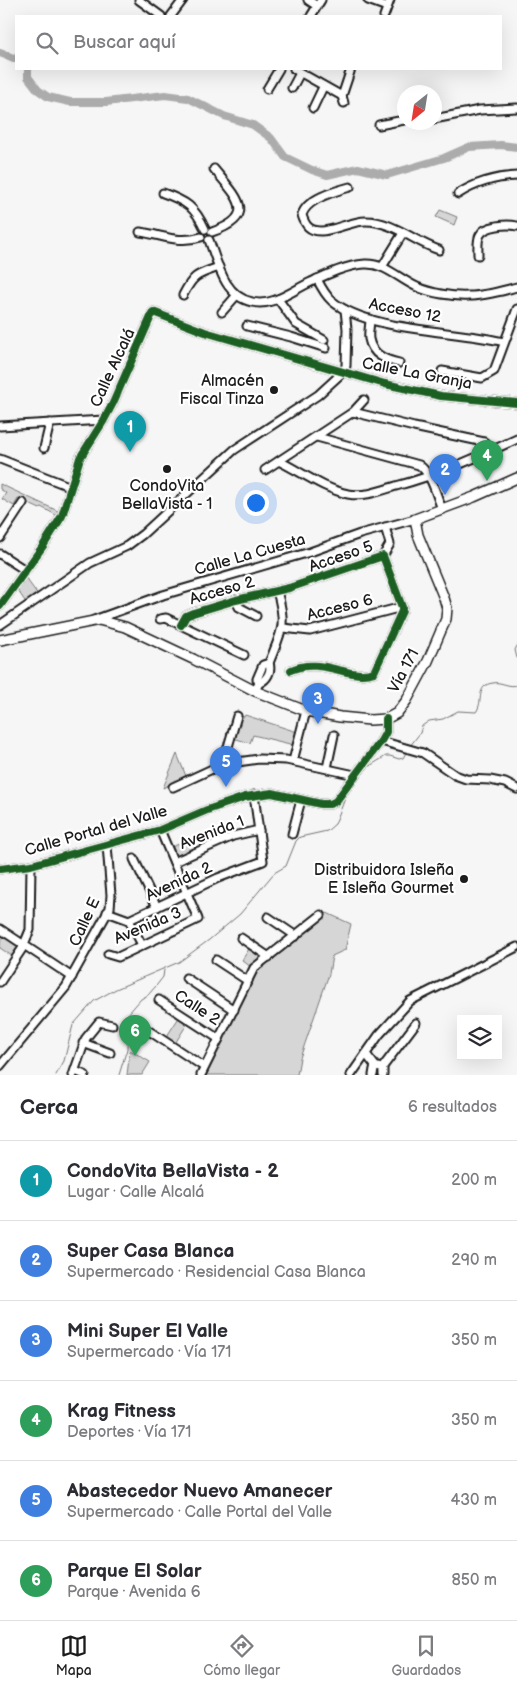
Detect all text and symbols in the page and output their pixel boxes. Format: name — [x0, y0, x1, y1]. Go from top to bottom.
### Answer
search box — [15, 15, 502, 70]
icon: search — [33, 29, 61, 57]
text: Buscar aquí — [73, 31, 176, 54]
north arrow — [397, 85, 442, 130]
street label: Acceso 12 — [367, 295, 443, 327]
street label: Calle Alcalá — [87, 326, 139, 410]
street label: Calle La Granja — [360, 354, 474, 394]
place label: Almacén Fiscal Tinza — [180, 372, 264, 409]
marker: Almacén Fiscal Tinza — [268, 384, 280, 396]
pin: 1 — [114, 411, 146, 452]
pin: 4 — [471, 440, 503, 481]
pin: 2 — [429, 454, 461, 495]
marker: CondoVita BellaVista - 1 — [161, 463, 173, 475]
place label: CondoVita BellaVista - 1 — [122, 477, 212, 514]
your location — [243, 490, 269, 516]
street label: Calle La Cuesta — [192, 530, 308, 580]
street label: Acceso 5 — [306, 537, 376, 577]
street label: Acceso 2 — [187, 573, 257, 609]
street label: Acceso 6 — [305, 591, 375, 625]
street label: Vía 171 — [385, 646, 423, 696]
pin: 3 — [302, 683, 334, 724]
pin: 5 — [210, 746, 242, 787]
street label: Calle Portal del Valle — [23, 801, 170, 860]
street label: Avenida 1 — [177, 812, 247, 854]
street label: Avenida 2 — [143, 858, 216, 906]
place label: Distribuidora Isleña E Isleña Gourmet — [314, 861, 454, 898]
marker: Distribuidora Isleña E Isleña Gourmet — [458, 873, 470, 885]
street label: Calle E — [65, 895, 105, 949]
street label: Avenida 3 — [111, 903, 185, 949]
street label: Calle 2 — [171, 986, 224, 1030]
pin: 6 — [119, 1015, 151, 1056]
map controls — [457, 1015, 502, 1060]
button: layers — [457, 1015, 502, 1060]
text: Cerca — [20, 1095, 78, 1120]
text: 6 resultados — [408, 1098, 497, 1117]
text: CondoVita BellaVista - 2 — [67, 1160, 279, 1183]
text: 1 — [33, 1171, 39, 1190]
text: 200 m — [451, 1171, 497, 1190]
text: Lugar · Calle Alcalá — [67, 1183, 204, 1202]
text: Super Casa Blanca — [67, 1240, 235, 1263]
text: 2 — [31, 1251, 41, 1270]
text: 290 m — [451, 1251, 497, 1270]
text: Supermercado · Residencial Casa Blanca — [67, 1263, 366, 1282]
text: Mini Super El Valle — [67, 1320, 228, 1343]
text: 3 — [31, 1331, 41, 1350]
text: 350 m — [451, 1331, 497, 1350]
text: Supermercado · Vía 171 — [67, 1343, 231, 1362]
text: Krag Fitness — [67, 1400, 176, 1423]
text: 4 — [31, 1411, 41, 1430]
text: 350 m — [451, 1411, 497, 1430]
text: Deportes · Vía 171 — [67, 1423, 191, 1442]
text: Abastecedor Nuevo Amanecer — [67, 1480, 332, 1503]
text: 5 — [31, 1491, 41, 1510]
text: 430 m — [450, 1491, 497, 1510]
text: Supermercado · Calle Portal del Valle — [67, 1503, 332, 1522]
text: Parque El Solar — [67, 1560, 202, 1583]
text: 6 — [31, 1571, 41, 1590]
text: 850 m — [452, 1571, 497, 1590]
text: Parque · Avenida 6 — [67, 1583, 201, 1602]
tab: Mapa — [56, 1632, 92, 1679]
tab: Cómo llegar — [203, 1632, 280, 1679]
tab: Guardados — [391, 1632, 461, 1679]

